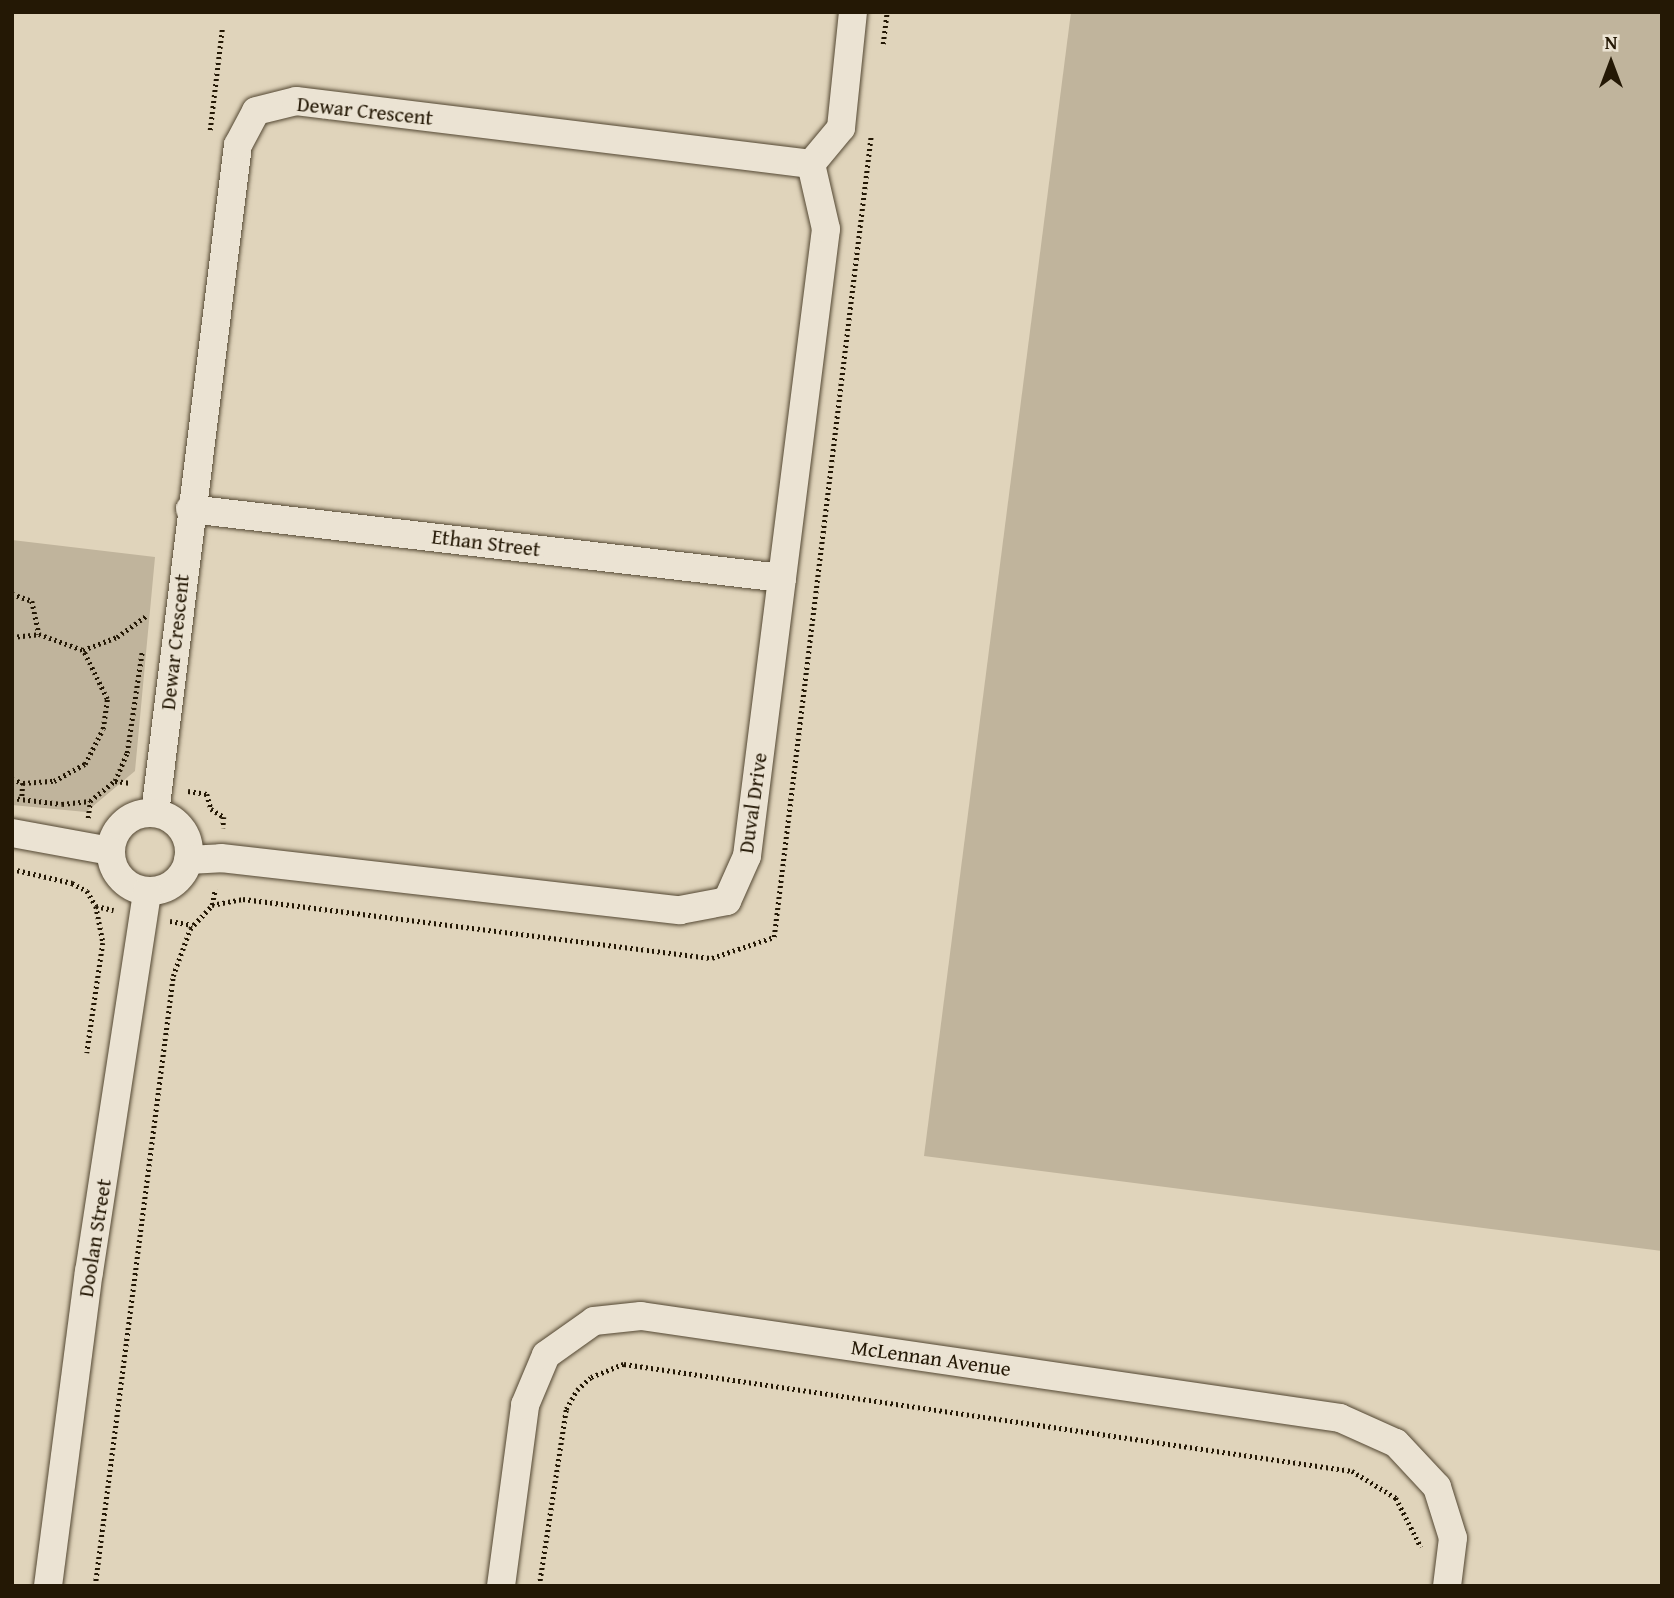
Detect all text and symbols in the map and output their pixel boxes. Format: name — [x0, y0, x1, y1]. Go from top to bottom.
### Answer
north arrow — [1576, 28, 1646, 98]
text: N — [1605, 28, 1617, 56]
street label: Dewar Crescent — [296, 91, 434, 131]
street label: Ethan Street — [430, 524, 542, 562]
street label: Dewar Crescent — [155, 573, 195, 711]
street label: Duval Drive — [733, 751, 773, 855]
street label: Doolan Street — [73, 1177, 117, 1299]
street label: McLennan Avenue — [849, 1334, 1013, 1382]

